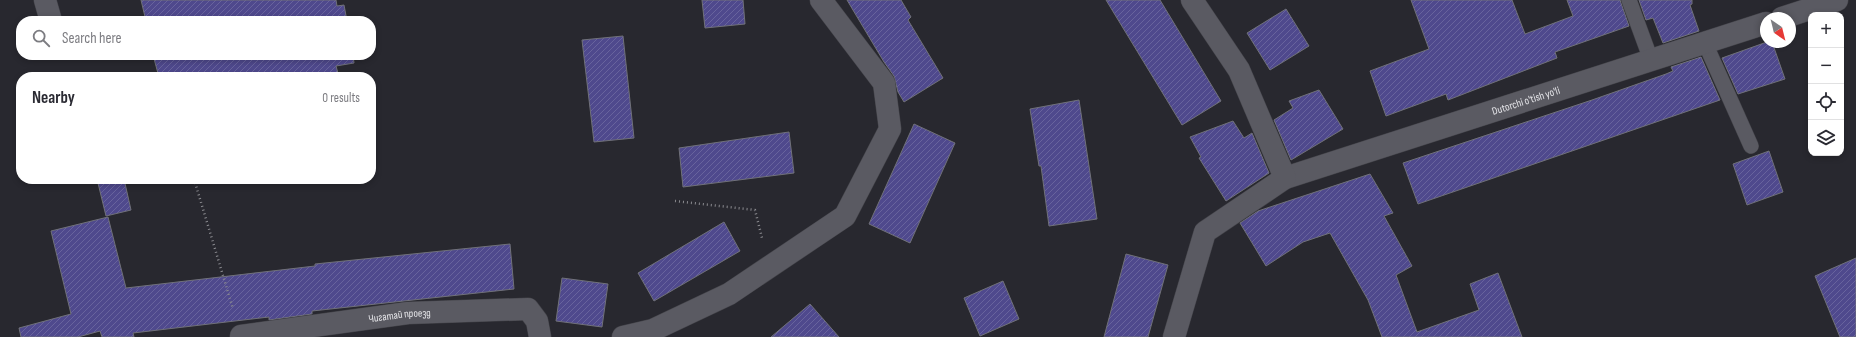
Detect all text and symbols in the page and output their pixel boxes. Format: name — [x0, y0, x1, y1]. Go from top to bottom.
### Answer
north arrow — [1760, 12, 1796, 48]
map controls — [1808, 12, 1844, 156]
button: + — [1808, 12, 1844, 48]
search box — [16, 16, 376, 60]
icon: search — [30, 27, 52, 49]
text: Search here — [62, 29, 122, 48]
button: − — [1808, 48, 1844, 84]
street label: Dutorchi o'tish yo'li — [1490, 84, 1562, 118]
button: locate — [1808, 84, 1844, 120]
text: Nearby — [32, 88, 75, 108]
text: 0 results — [322, 90, 360, 106]
button: layers — [1808, 120, 1844, 156]
street label: Чигатай проезд — [368, 306, 431, 325]

